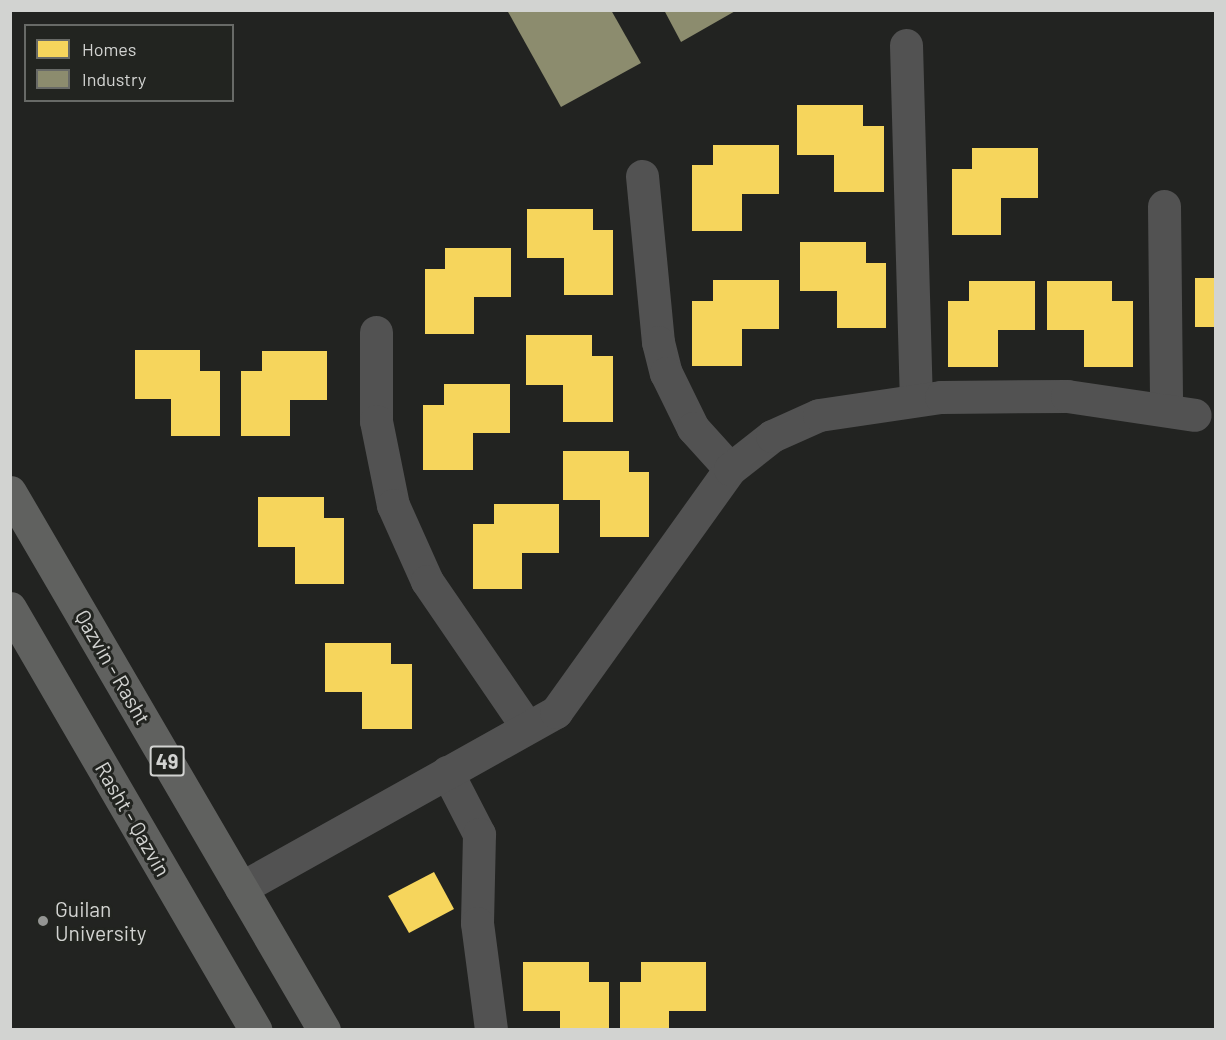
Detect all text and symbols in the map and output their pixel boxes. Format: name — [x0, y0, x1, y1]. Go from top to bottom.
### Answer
legend — [24, 24, 234, 102]
text: Homes — [82, 38, 136, 60]
text: Industry — [82, 68, 146, 90]
street label: Qazvin - Rasht — [70, 605, 156, 729]
road number: 49 — [149, 744, 185, 778]
street label: Rasht - Qazvin — [90, 757, 176, 881]
place label: Guilan University — [55, 896, 146, 946]
marker: Guilan University — [36, 914, 50, 928]

